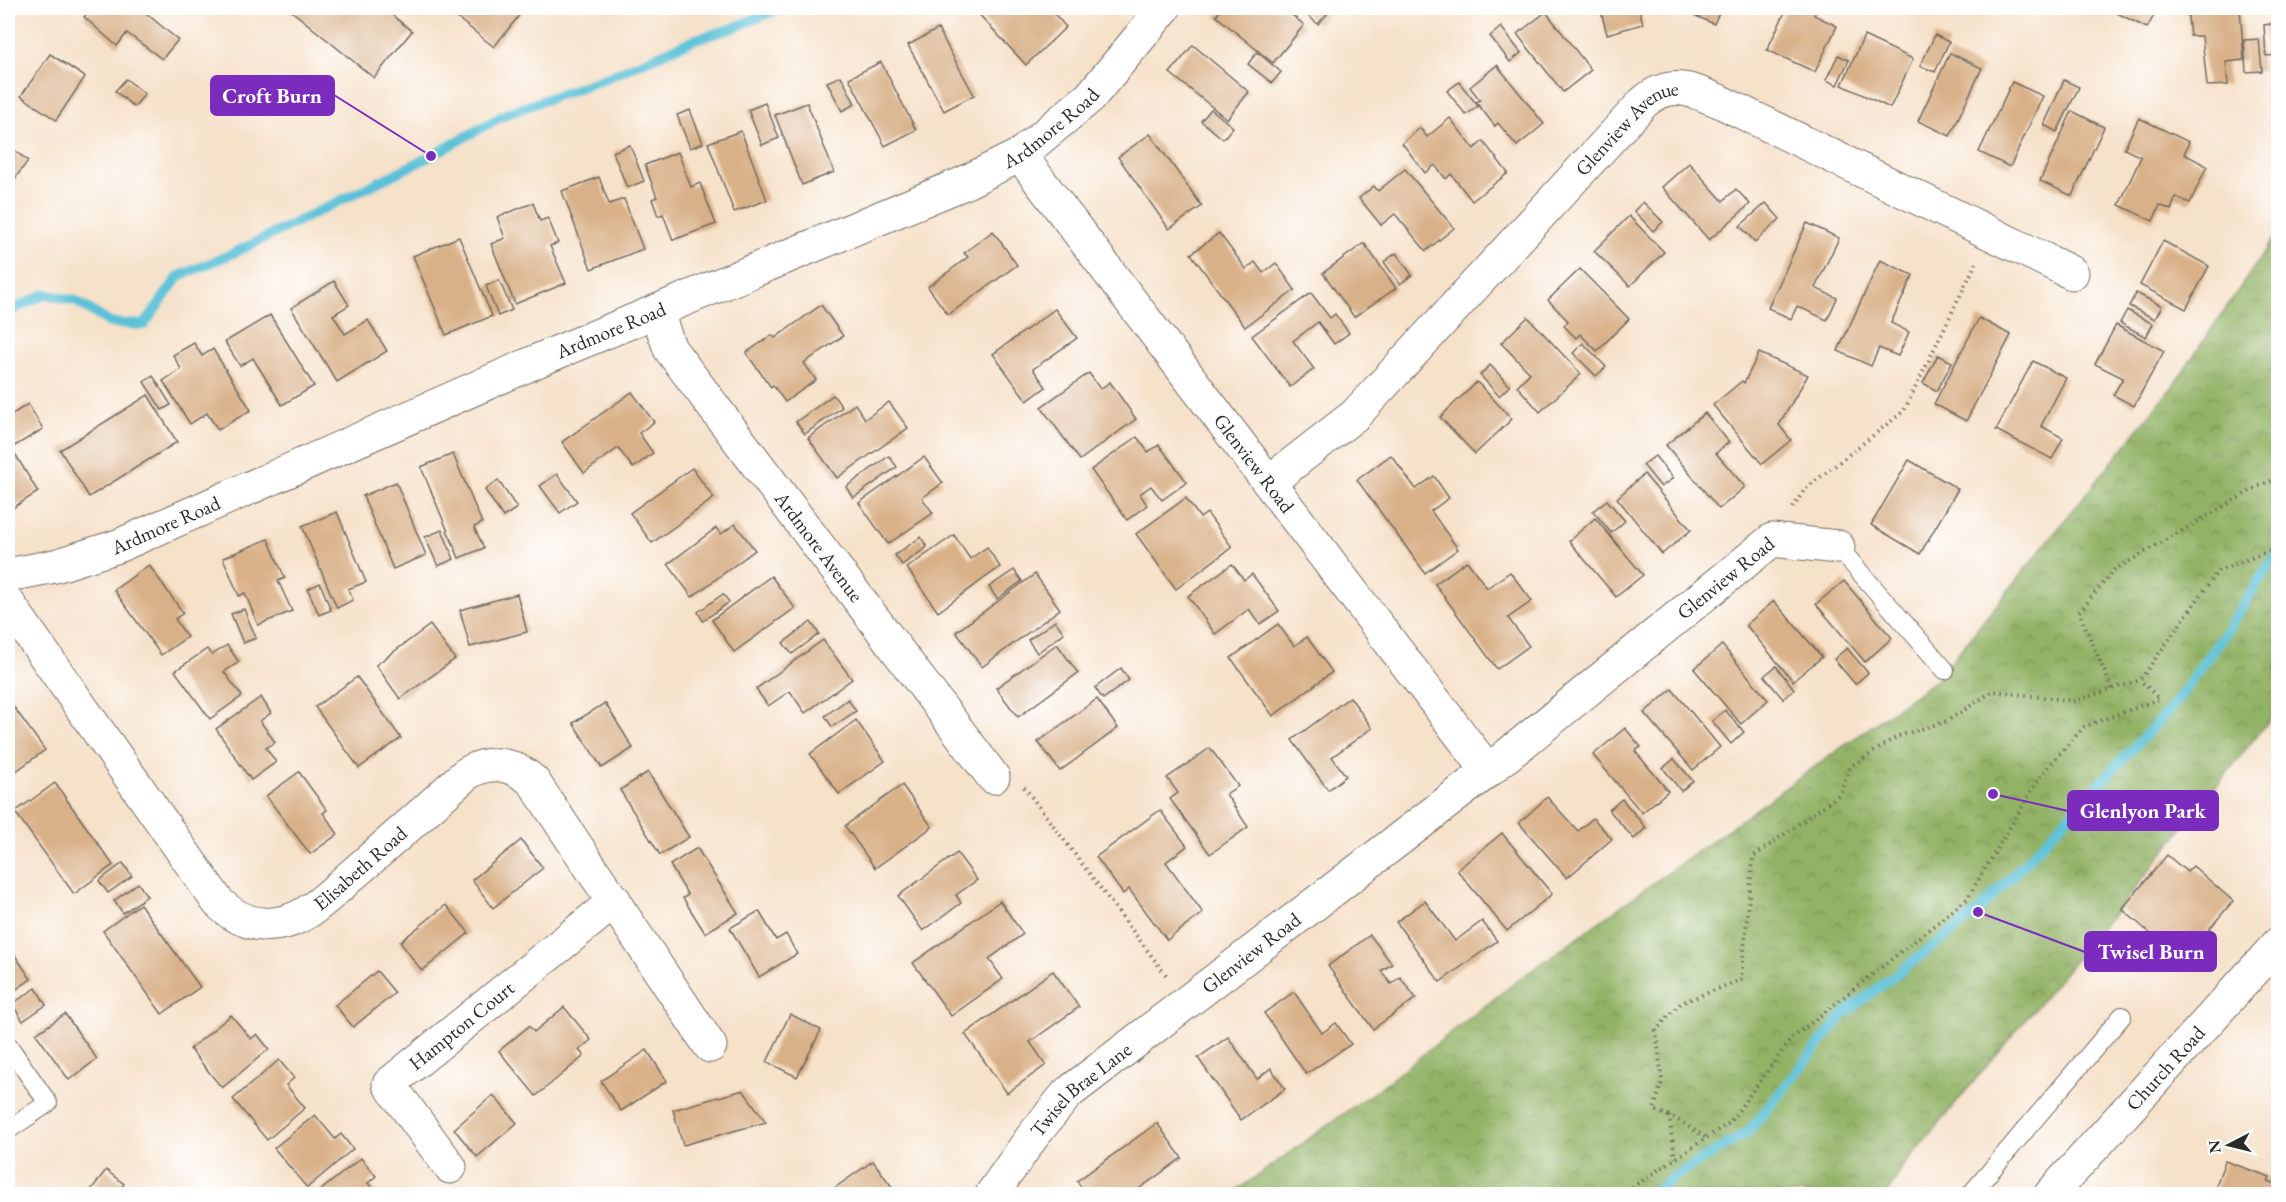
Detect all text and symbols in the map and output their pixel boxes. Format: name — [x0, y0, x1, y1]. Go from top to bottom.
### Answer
street label: Glenview Avenue — [1569, 75, 1679, 181]
callout: Croft Burn — [211, 76, 334, 115]
text: Croft Burn — [222, 82, 322, 109]
street label: Ardmore Road — [998, 82, 1106, 175]
street label: Ardmore Road — [551, 295, 670, 365]
street label: Glenview Road — [1208, 408, 1301, 519]
street label: Ardmore Avenue — [768, 485, 869, 607]
street label: Ardmore Road — [106, 489, 225, 561]
street label: Glenview Road — [1672, 530, 1780, 625]
callout: Glenlyon Park — [2068, 791, 2218, 830]
text: Glenlyon Park — [2080, 797, 2206, 824]
street label: Elisabeth Road — [308, 820, 413, 916]
street label: Glenview Road — [1196, 906, 1307, 999]
callout: Twisel Burn — [2085, 932, 2216, 971]
text: Twisel Burn — [2097, 938, 2205, 965]
street label: Hampton Court — [403, 974, 520, 1076]
street label: Church Road — [2120, 1019, 2211, 1116]
street label: Twisel Brae Lane — [1024, 1036, 1137, 1142]
north arrow — [2199, 1115, 2259, 1175]
text: N — [2203, 1139, 2226, 1154]

